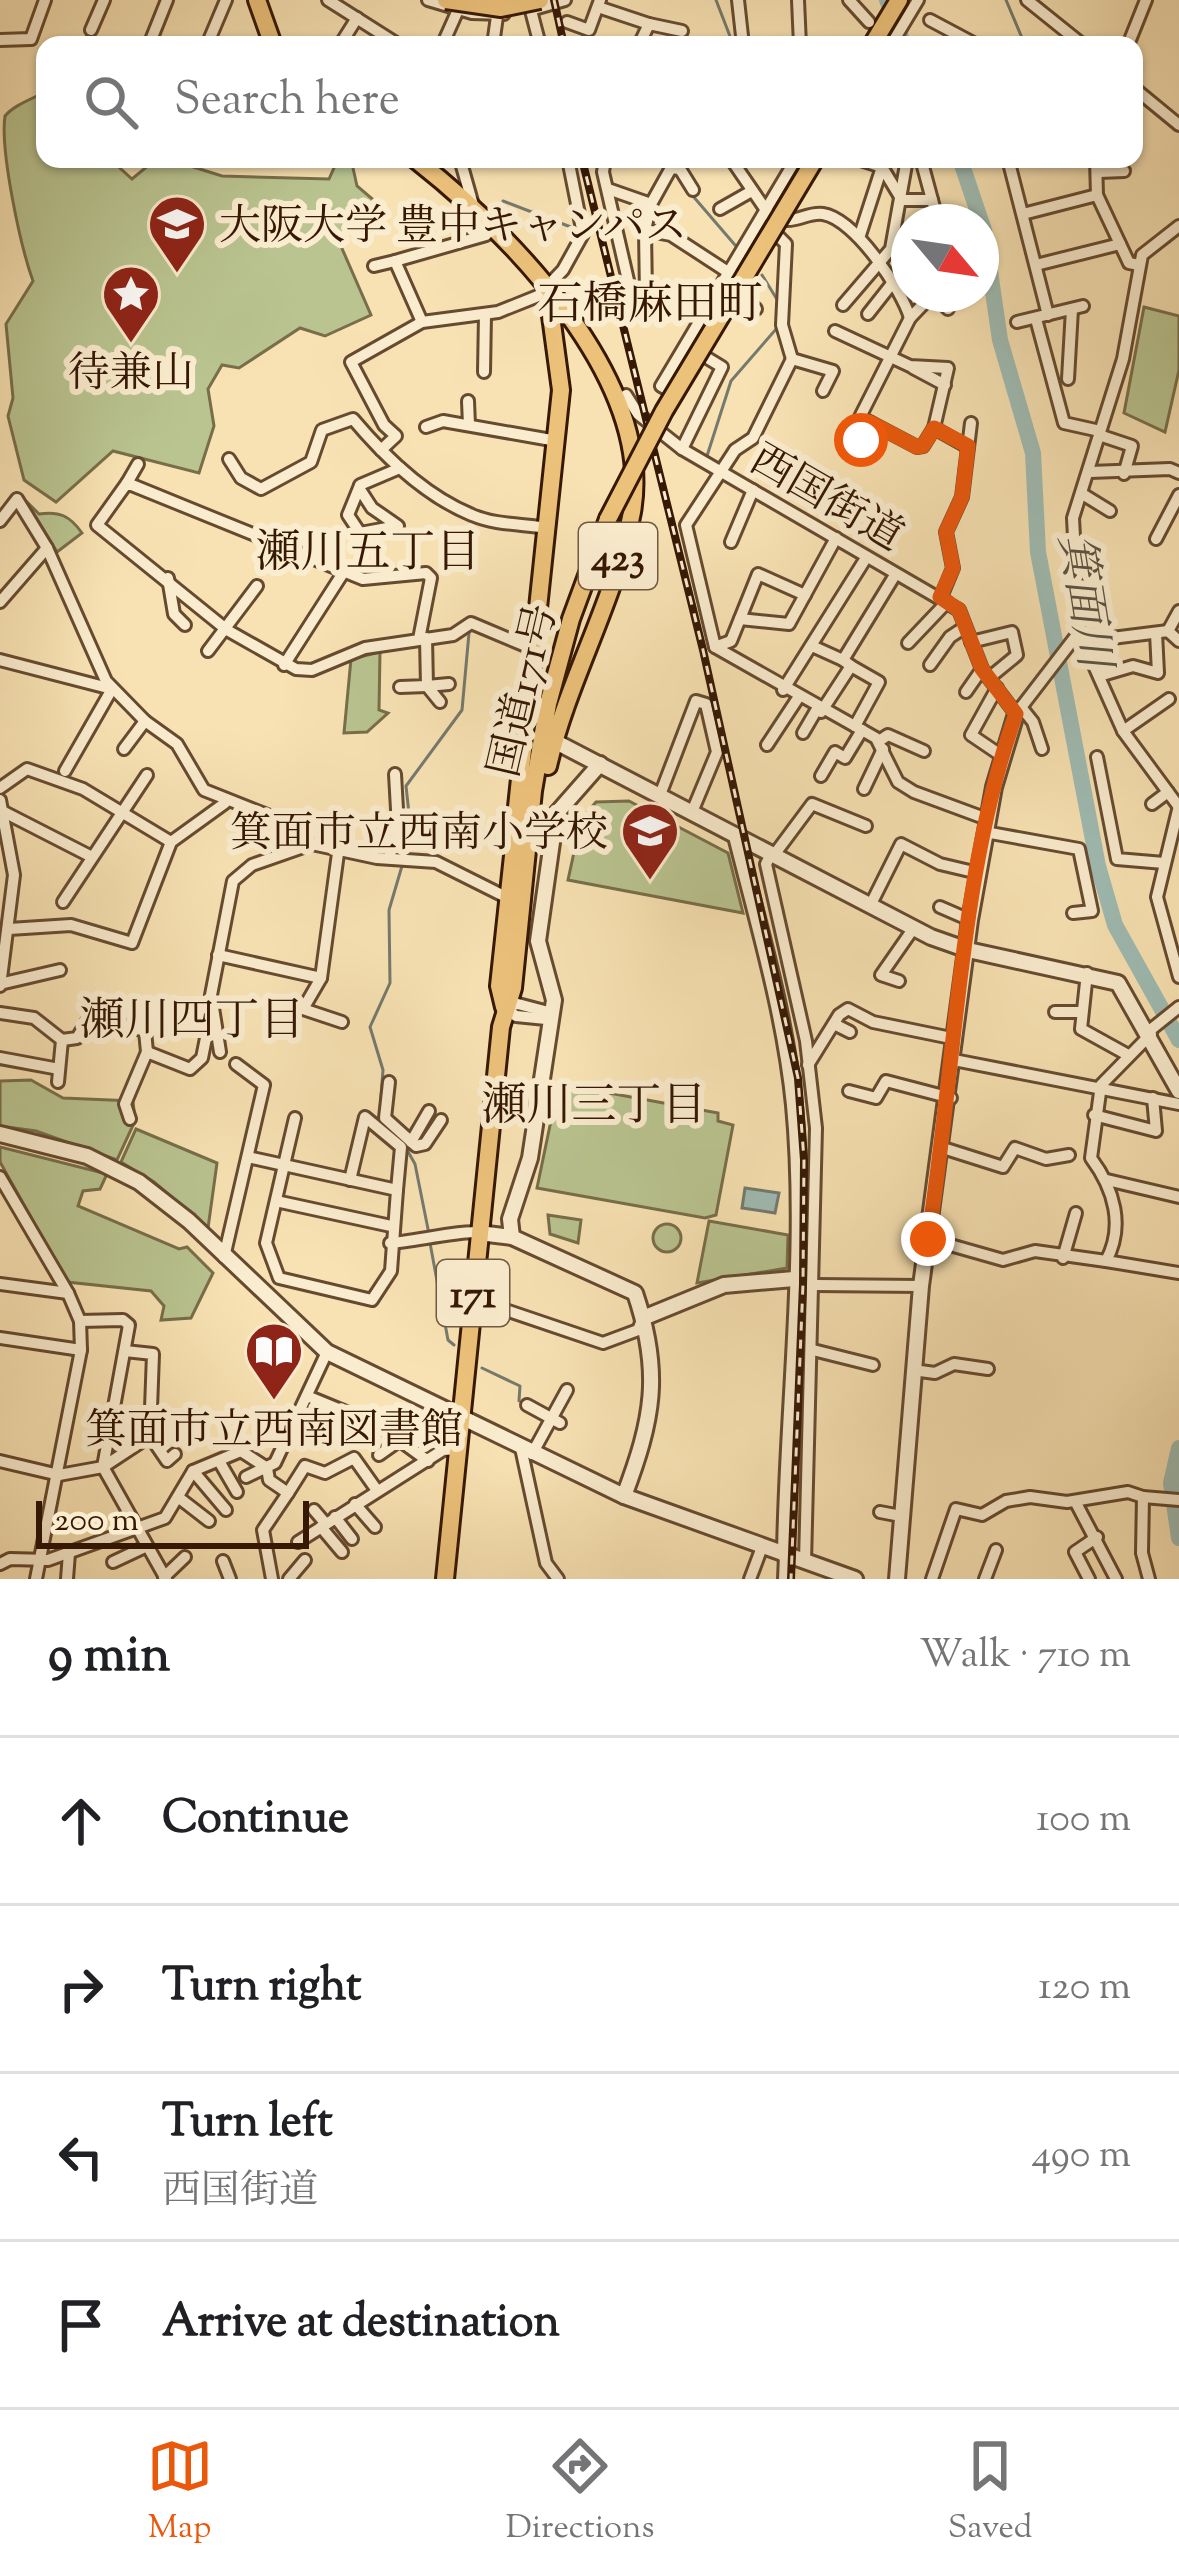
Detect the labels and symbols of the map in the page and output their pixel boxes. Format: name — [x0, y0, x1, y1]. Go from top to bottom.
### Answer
school or university icon: 大阪大学 豊中キャンパス — [146, 193, 208, 275]
place label: 大阪大学 豊中キャンパス — [219, 199, 687, 259]
north arrow — [891, 204, 999, 312]
place icon: 待兼山 — [100, 263, 162, 345]
district label: 石橋麻田町 — [537, 275, 763, 340]
place label: 待兼山 — [68, 346, 194, 406]
route start — [834, 413, 888, 467]
street label: 西国街道 — [738, 432, 913, 568]
district label: 瀬川五丁目 — [255, 523, 481, 588]
road number: 423 — [579, 523, 657, 589]
water label: 箕面川 — [1039, 529, 1125, 678]
street label: 国道171号 — [477, 599, 575, 783]
school or university icon: 箕面市立西南小学校 — [619, 800, 681, 882]
place label: 箕面市立西南小学校 — [230, 806, 608, 866]
district label: 瀬川四丁目 — [79, 991, 305, 1056]
district label: 瀬川三丁目 — [481, 1076, 707, 1141]
route end — [901, 1212, 955, 1266]
road number: 171 — [437, 1260, 509, 1326]
library icon: 箕面市立西南図書館 — [243, 1320, 305, 1402]
place label: 箕面市立西南図書館 — [85, 1403, 463, 1463]
scale bar — [36, 1495, 309, 1548]

